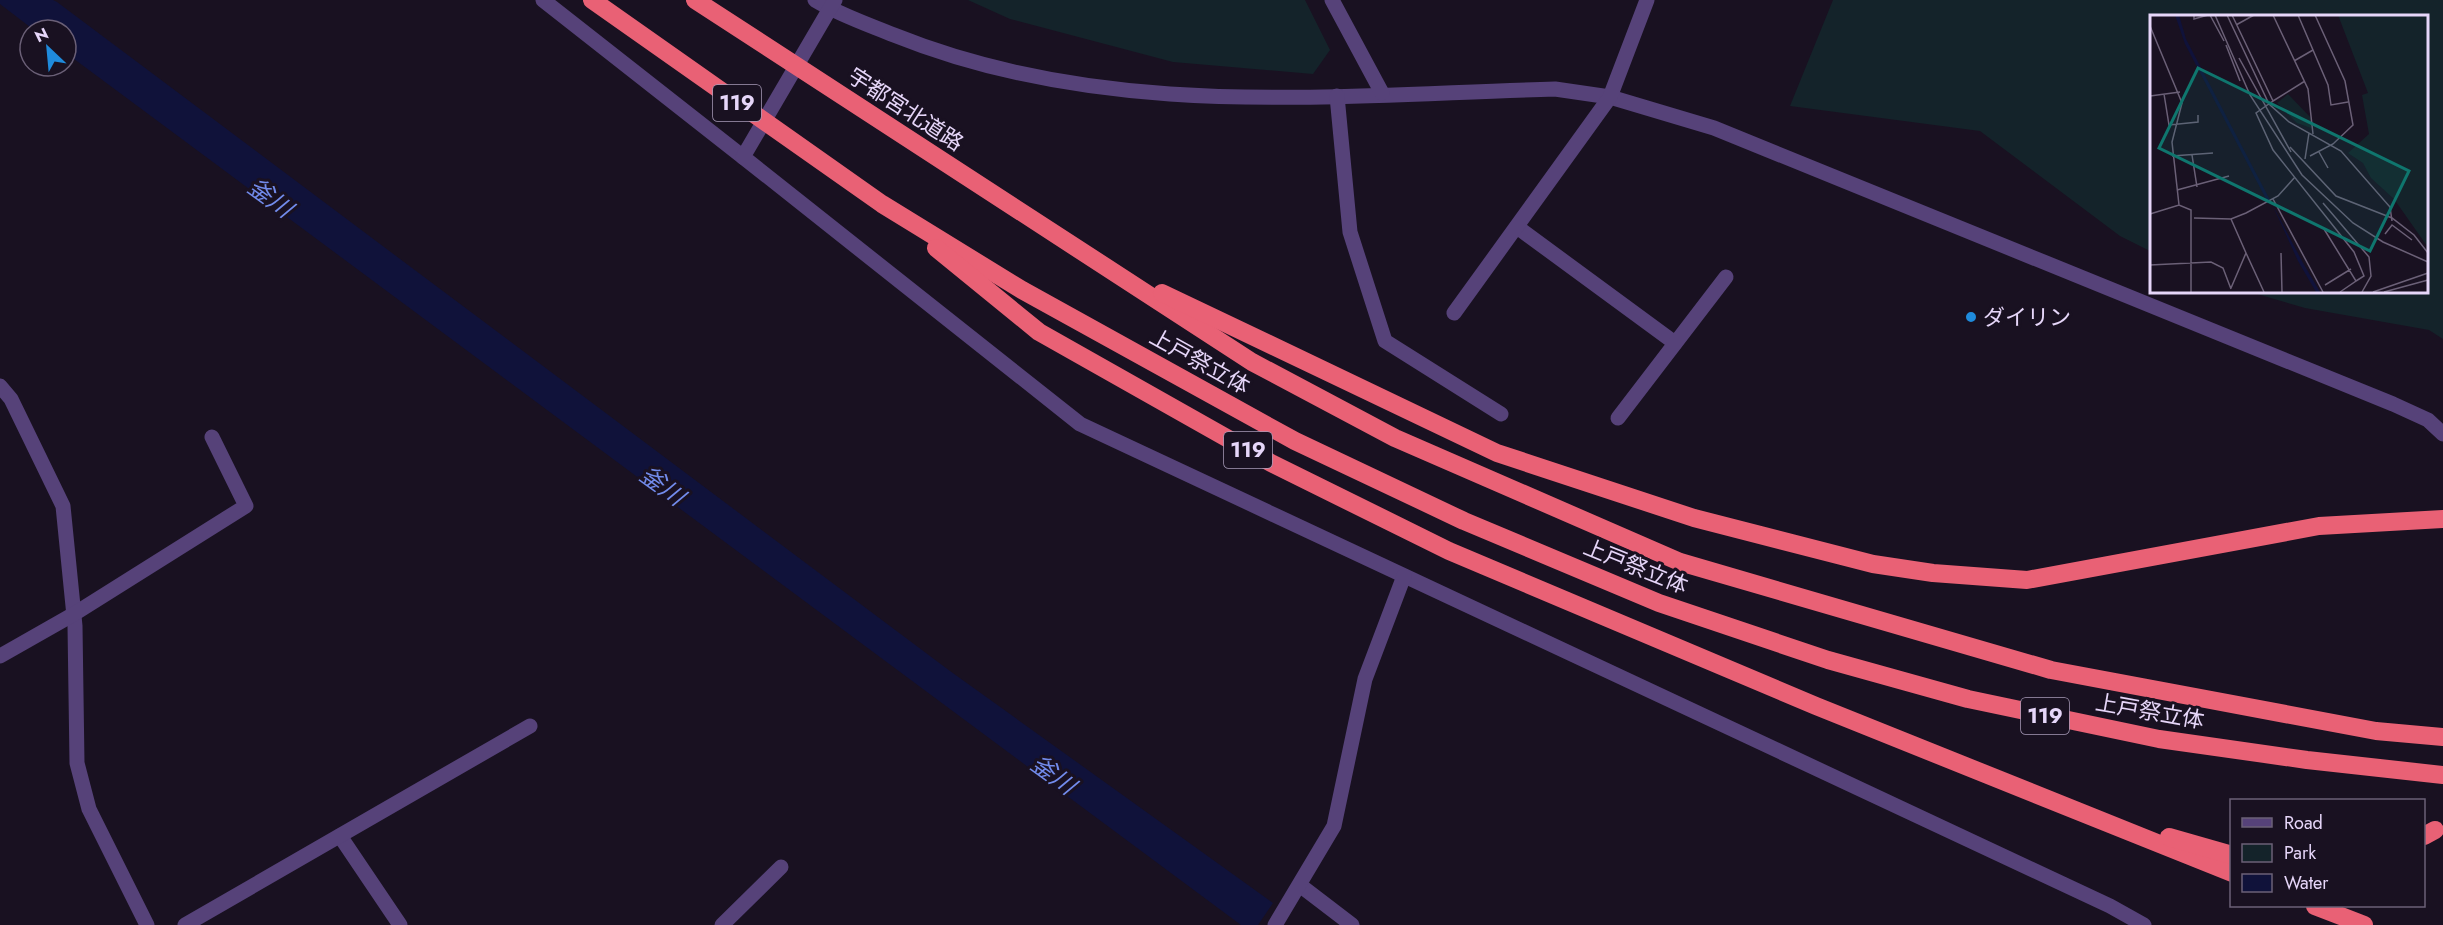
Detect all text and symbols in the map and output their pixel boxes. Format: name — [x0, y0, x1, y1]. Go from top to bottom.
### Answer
inset map — [2150, 15, 2428, 292]
north arrow — [18, 18, 78, 78]
text: N — [31, 22, 52, 48]
street label: 宇都宮北道路 — [842, 60, 970, 158]
road number: 119 — [713, 85, 761, 121]
water label: 釜川 — [241, 169, 302, 228]
place label: ダイリン — [1983, 301, 2071, 333]
marker: ダイリン — [1964, 310, 1978, 324]
street label: 上戸祭立体 — [1144, 320, 1256, 402]
road number: 119 — [1224, 432, 1272, 468]
water label: 釜川 — [633, 457, 694, 516]
street label: 上戸祭立体 — [1579, 531, 1693, 601]
street label: 上戸祭立体 — [2093, 686, 2207, 736]
road number: 119 — [2021, 698, 2069, 734]
water label: 釜川 — [1024, 746, 1085, 805]
legend — [2230, 799, 2425, 907]
text: Road — [2284, 810, 2323, 836]
text: Park — [2284, 840, 2316, 866]
text: Water — [2284, 870, 2329, 896]

